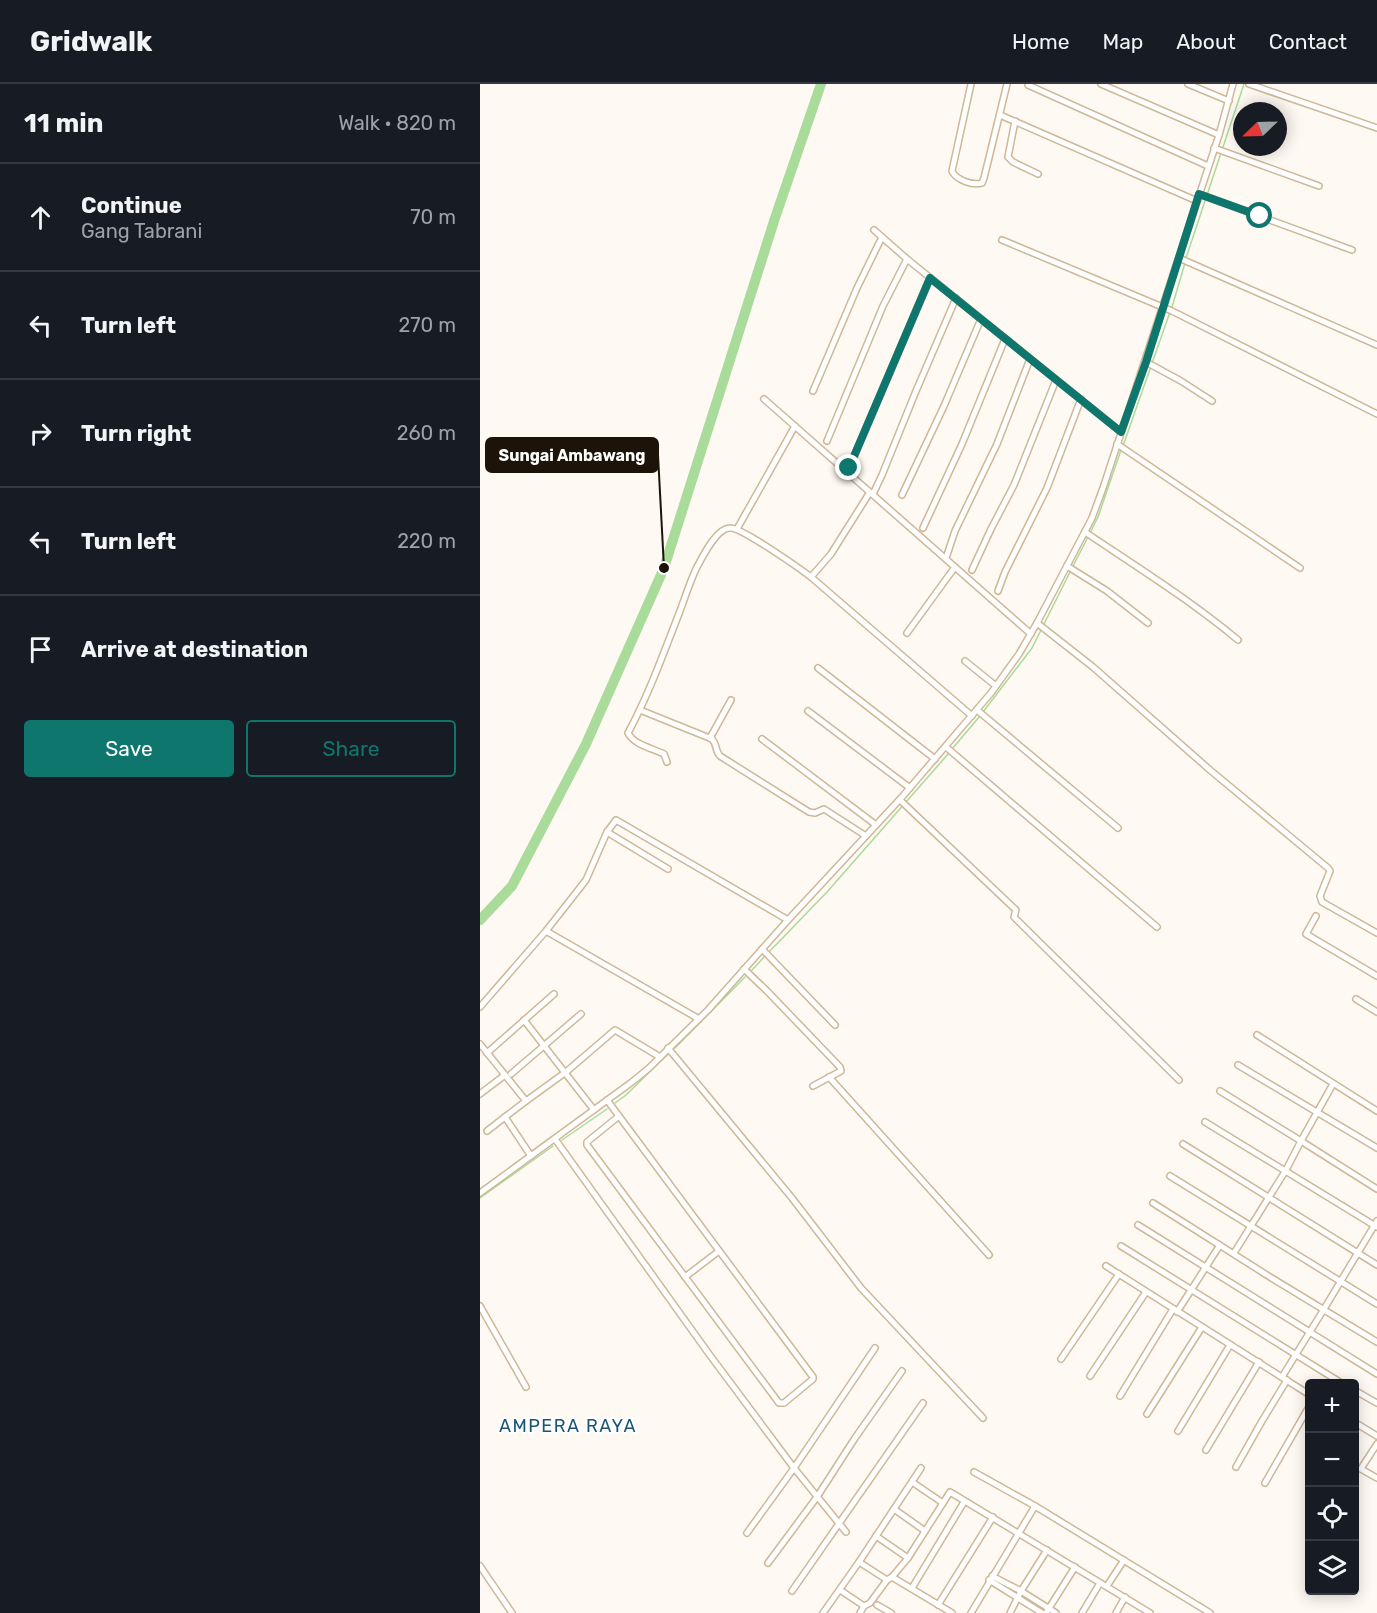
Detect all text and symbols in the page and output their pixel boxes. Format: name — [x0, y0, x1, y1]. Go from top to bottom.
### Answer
text: Gridwalk — [30, 25, 152, 58]
text: Home — [1012, 29, 1069, 54]
text: Map — [1102, 29, 1143, 54]
text: About — [1176, 29, 1236, 54]
text: Contact — [1269, 29, 1347, 54]
north arrow — [1233, 102, 1287, 156]
text: 11 min — [24, 108, 103, 139]
text: Walk · 820 m — [338, 111, 456, 135]
text: Continue — [81, 192, 182, 219]
icon: ahead — [24, 201, 57, 234]
route start — [1246, 202, 1272, 228]
text: 70 m — [410, 205, 456, 229]
text: Gang Tabrani — [81, 219, 202, 243]
icon: left — [24, 309, 57, 342]
text: Turn left — [81, 312, 176, 339]
text: 270 m — [399, 313, 456, 337]
icon: right — [24, 417, 57, 450]
text: Turn right — [81, 420, 191, 447]
text: 260 m — [397, 421, 456, 445]
callout: Sungai Ambawang — [486, 438, 658, 472]
text: Sungai Ambawang — [499, 446, 645, 465]
route end — [835, 454, 861, 480]
icon: left — [24, 525, 57, 558]
text: Turn left — [81, 528, 176, 555]
text: 220 m — [397, 529, 456, 553]
icon: arrive — [24, 633, 57, 666]
text: Arrive at destination — [81, 636, 308, 663]
button: Save — [24, 720, 234, 777]
button: Share — [246, 720, 456, 777]
map controls — [1305, 1379, 1359, 1595]
button: + — [1305, 1379, 1359, 1433]
district label: AMPERA RAYA — [499, 1415, 637, 1437]
button: − — [1305, 1433, 1359, 1487]
button: locate — [1305, 1487, 1359, 1541]
button: layers — [1305, 1541, 1359, 1595]

